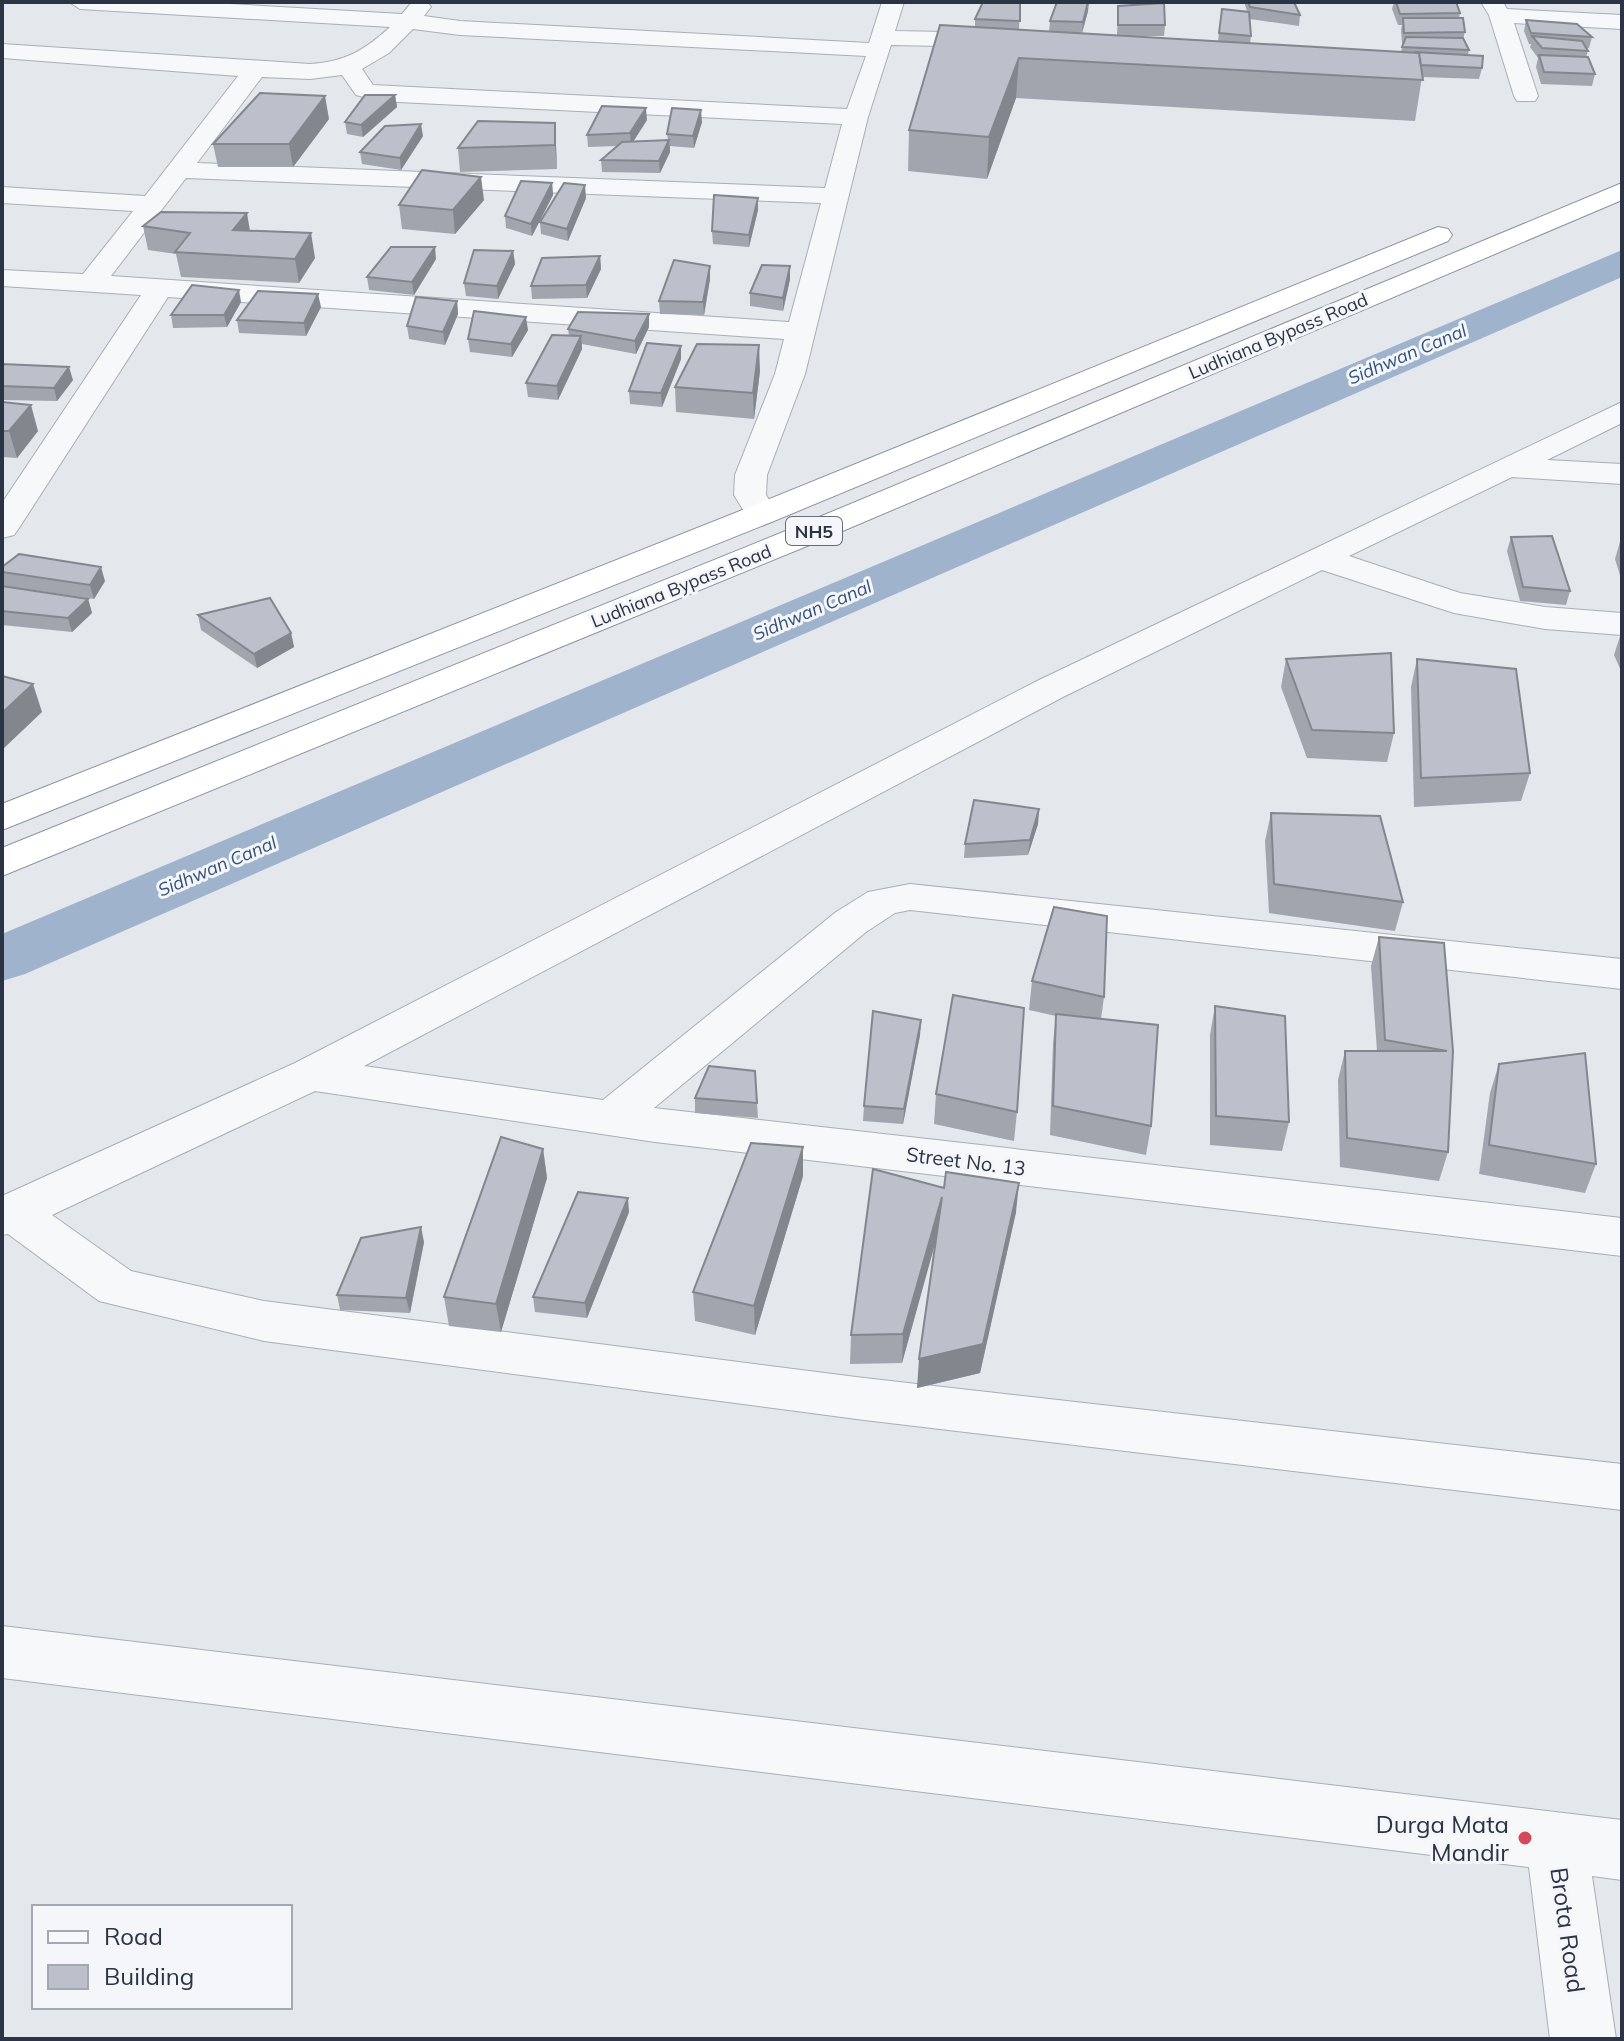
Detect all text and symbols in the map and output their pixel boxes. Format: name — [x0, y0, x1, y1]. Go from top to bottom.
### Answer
street label: Ludhiana Bypass Road — [1185, 288, 1371, 384]
water label: Sidhwan Canal — [1344, 318, 1470, 389]
road number: NH5 — [786, 517, 842, 545]
street label: Ludhiana Bypass Road — [587, 539, 775, 633]
water label: Sidhwan Canal — [749, 574, 875, 645]
water label: Sidhwan Canal — [154, 830, 280, 901]
street label: Street No. 13 — [905, 1141, 1027, 1181]
place label: Durga Mata Mandir — [1376, 1809, 1509, 1867]
marker: Durga Mata Mandir — [1516, 1829, 1534, 1847]
street label: Brota Road — [1544, 1865, 1592, 1995]
legend — [32, 1905, 292, 2009]
text: Road — [104, 1921, 163, 1951]
text: Building — [104, 1961, 194, 1991]

